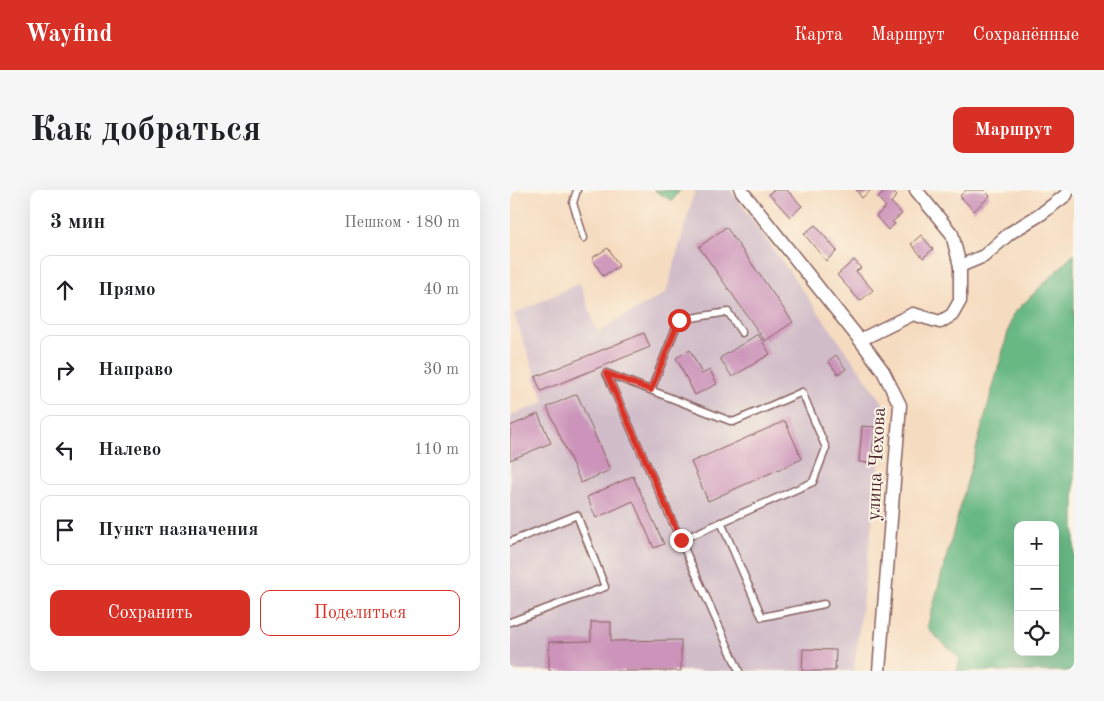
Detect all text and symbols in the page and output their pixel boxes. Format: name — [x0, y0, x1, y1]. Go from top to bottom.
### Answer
text: Wayfind — [25, 23, 112, 47]
text: Карта — [794, 26, 843, 44]
text: Маршрут — [871, 26, 945, 44]
text: Сохранённые — [973, 26, 1079, 44]
button: Маршрут — [953, 107, 1074, 153]
text: Как добраться — [30, 113, 261, 148]
text: 3 мин — [50, 212, 105, 233]
text: Пешком · 180 m — [344, 215, 460, 231]
icon: ahead — [51, 276, 79, 304]
text: Прямо — [98, 281, 156, 300]
text: 40 m — [423, 282, 459, 298]
route start — [668, 309, 691, 332]
icon: right — [51, 356, 79, 384]
text: Направо — [98, 361, 173, 380]
text: 30 m — [423, 362, 459, 378]
street label: улица Чехова — [865, 406, 890, 522]
icon: left — [51, 436, 79, 464]
text: Налево — [98, 441, 161, 460]
text: 110 m — [414, 442, 459, 458]
icon: arrive — [51, 516, 79, 544]
text: Пункт назначения — [98, 521, 258, 540]
map controls — [1014, 521, 1059, 656]
button: + — [1014, 521, 1059, 566]
route end — [670, 529, 693, 552]
button: − — [1014, 566, 1059, 611]
button: Сохранить — [50, 590, 250, 636]
button: Поделиться — [260, 590, 460, 636]
button: locate — [1014, 611, 1059, 656]

